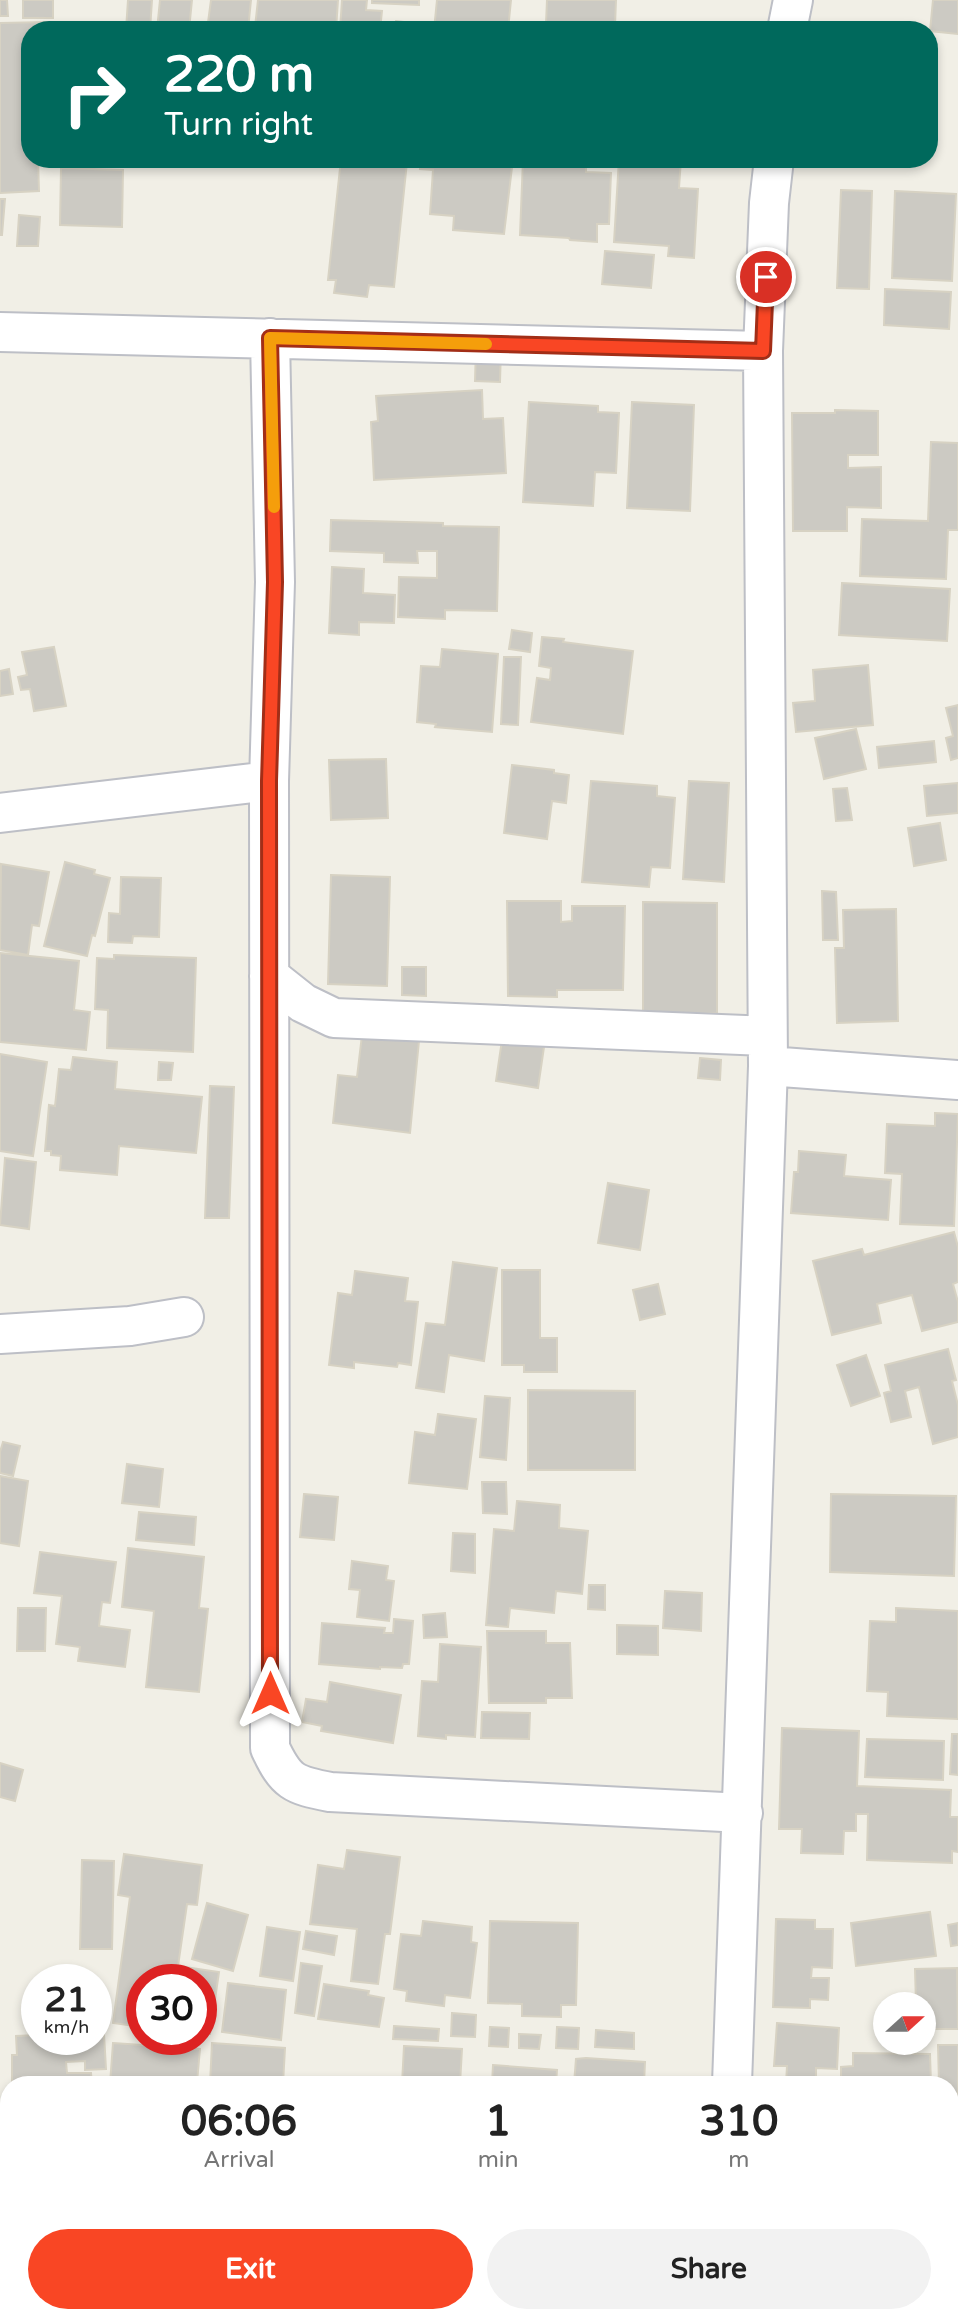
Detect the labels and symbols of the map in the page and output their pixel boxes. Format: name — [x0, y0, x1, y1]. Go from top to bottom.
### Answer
pin — [736, 247, 796, 307]
position arrow — [233, 1656, 307, 1730]
speed limit sign: 30 — [126, 1964, 217, 2055]
north arrow — [873, 1992, 936, 2054]

